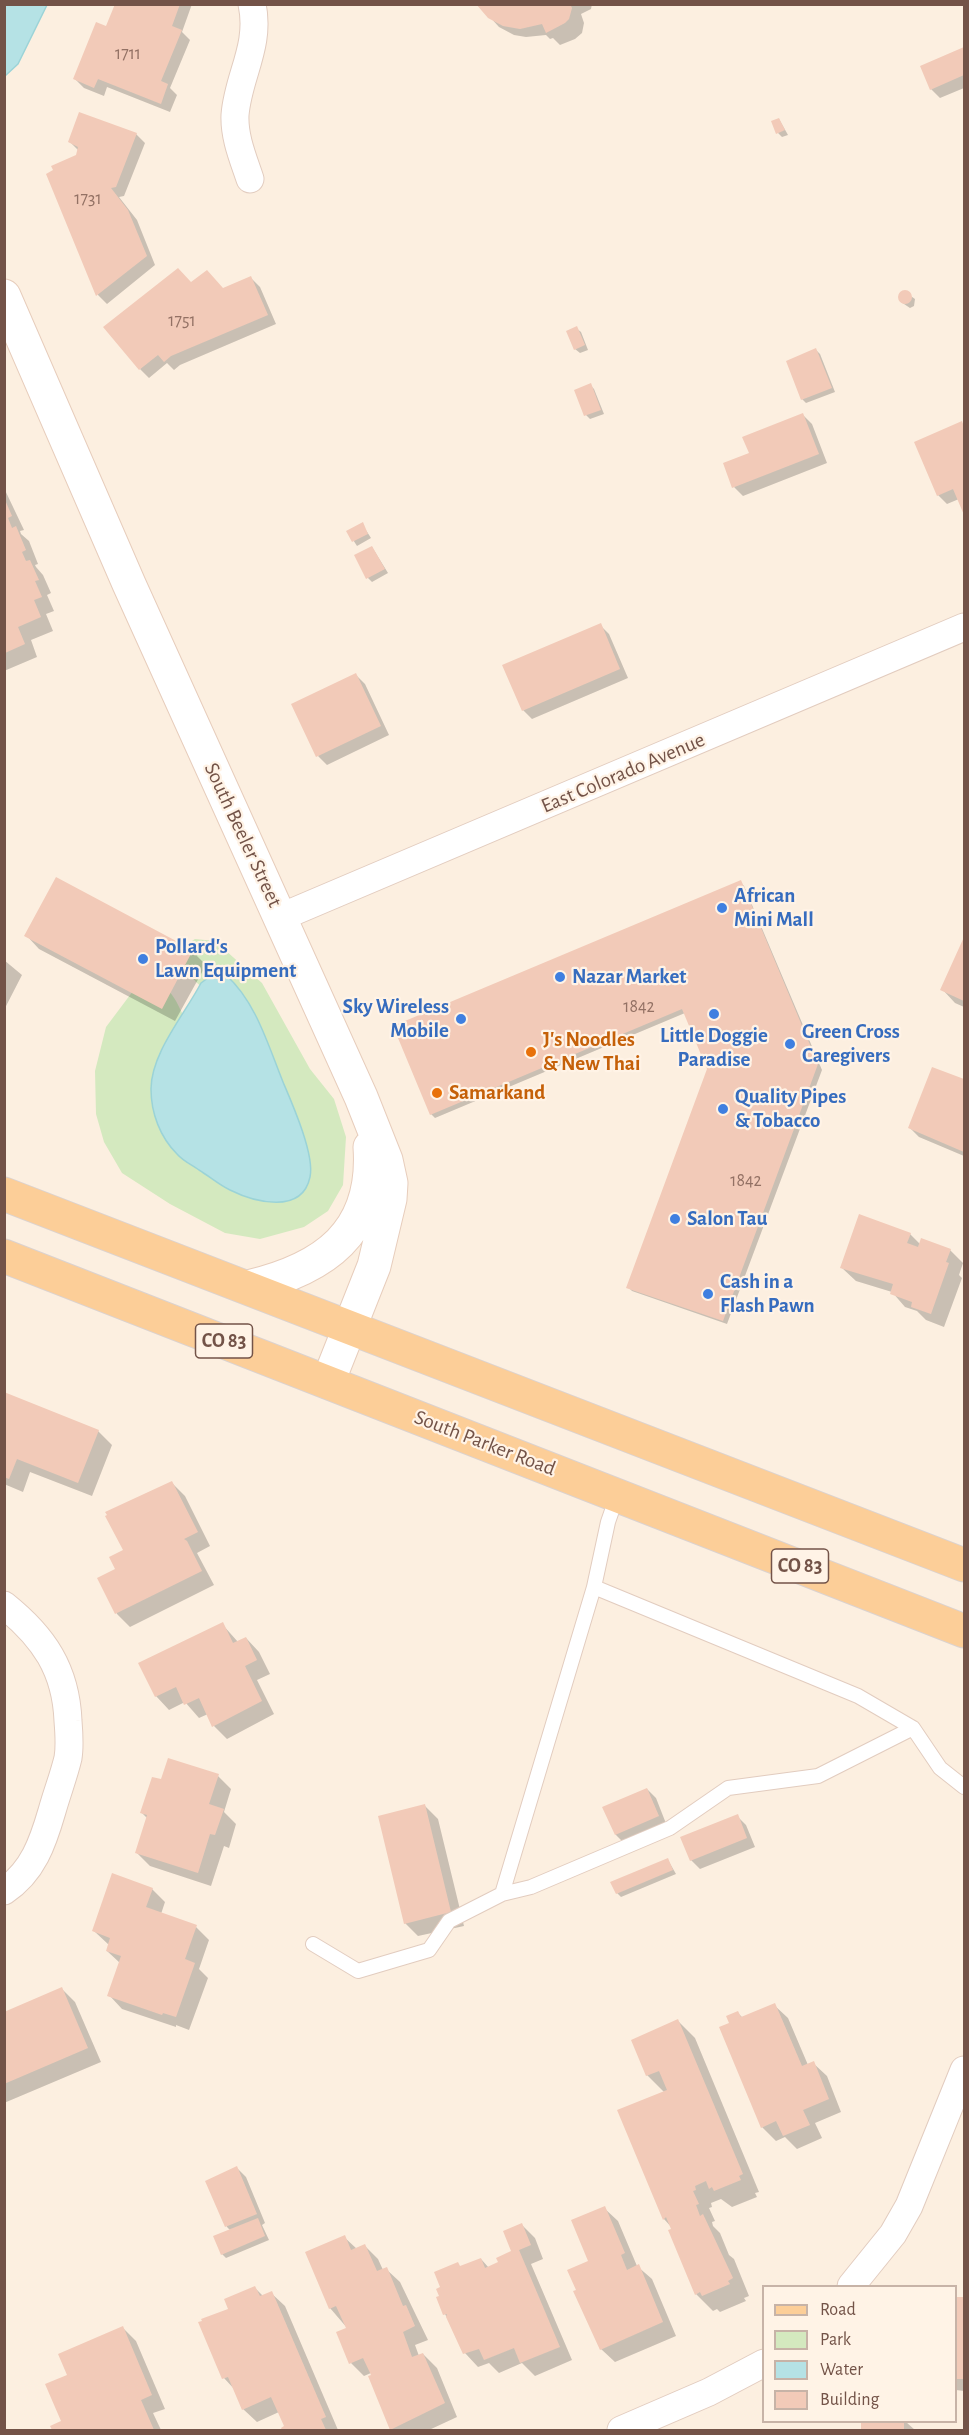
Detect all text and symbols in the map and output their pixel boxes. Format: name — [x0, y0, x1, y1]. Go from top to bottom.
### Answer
house number: 1711 — [115, 43, 141, 65]
house number: 1731 — [74, 188, 102, 210]
house number: 1751 — [168, 310, 196, 332]
street label: East Colorado Avenue — [537, 727, 709, 819]
street label: South Beeler Street — [198, 759, 288, 911]
place label: African Mini Mall — [734, 883, 814, 933]
marker: African Mini Mall — [715, 901, 729, 915]
place label: Pollard's Lawn Equipment — [155, 934, 296, 984]
marker: Pollard's Lawn Equipment — [136, 952, 150, 966]
place label: Nazar Market — [572, 964, 686, 990]
marker: Nazar Market — [553, 970, 567, 984]
place label: Sky Wireless Mobile — [343, 994, 449, 1044]
house number: 1842 — [623, 996, 655, 1018]
marker: Little Doggie Paradise — [707, 1007, 721, 1021]
marker: Sky Wireless Mobile — [454, 1012, 468, 1026]
place label: Green Cross Caregivers — [802, 1019, 900, 1069]
place label: Little Doggie Paradise — [660, 1023, 768, 1073]
place label: J's Noodles & New Thai — [543, 1027, 640, 1077]
marker: Green Cross Caregivers — [783, 1037, 797, 1051]
marker: J's Noodles & New Thai — [524, 1045, 538, 1059]
place label: Samarkand — [449, 1080, 545, 1106]
place label: Quality Pipes & Tobacco — [735, 1084, 846, 1134]
marker: Samarkand — [430, 1086, 444, 1100]
marker: Quality Pipes & Tobacco — [716, 1102, 730, 1116]
house number: 1842 — [730, 1170, 762, 1192]
place label: Salon Tau — [687, 1206, 768, 1232]
marker: Salon Tau — [668, 1212, 682, 1226]
place label: Cash in a Flash Pawn — [720, 1269, 815, 1319]
marker: Cash in a Flash Pawn — [701, 1287, 715, 1301]
road number: CO 83 — [196, 1324, 252, 1358]
street label: South Parker Road — [411, 1405, 559, 1481]
road number: CO 83 — [772, 1549, 828, 1583]
legend — [762, 2285, 957, 2423]
text: Road — [820, 2301, 856, 2319]
text: Park — [820, 2331, 851, 2349]
text: Water — [820, 2361, 863, 2379]
text: Building — [820, 2391, 879, 2409]

